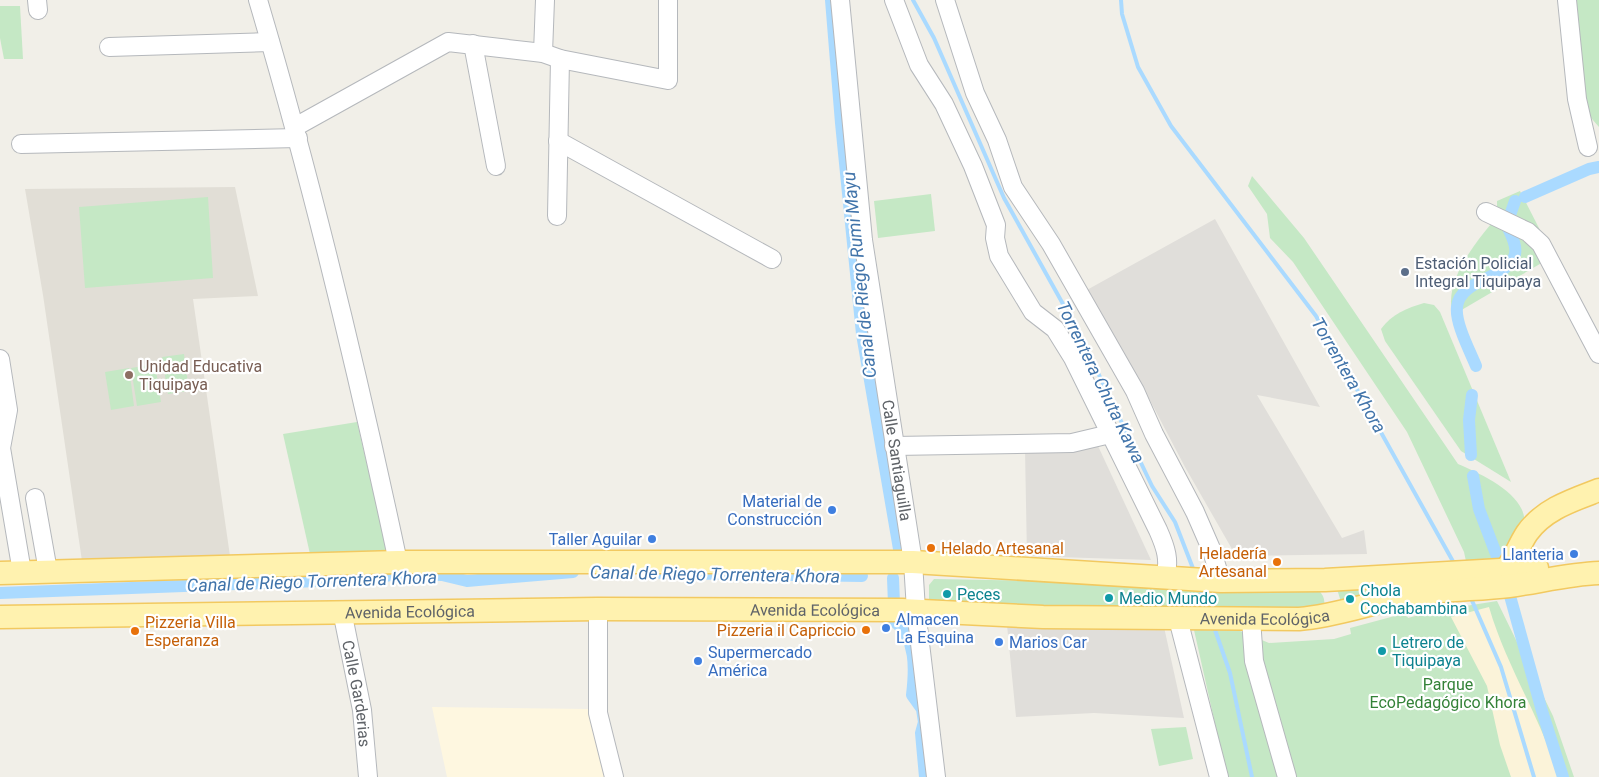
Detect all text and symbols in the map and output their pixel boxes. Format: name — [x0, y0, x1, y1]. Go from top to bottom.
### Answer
water label: Canal de Riego Rumi Mayu — [838, 170, 880, 379]
place label: Estación Policial Integral Tiquipaya — [1415, 254, 1541, 291]
marker: Estación Policial Integral Tiquipaya — [1399, 266, 1411, 278]
water label: Torrentera Chuta Kawa — [1053, 297, 1149, 467]
water label: Torrentera Khora — [1307, 313, 1391, 437]
place label: Unidad Educativa Tiquipaya — [139, 357, 262, 394]
marker: Unidad Educativa Tiquipaya — [123, 369, 135, 381]
street label: Calle Santiaguilla — [878, 398, 916, 522]
place label: Material de Construcción — [727, 492, 822, 529]
marker: Material de Construcción — [826, 504, 838, 516]
place label: Taller Aguilar — [549, 530, 643, 549]
marker: Taller Aguilar — [646, 533, 658, 545]
place label: Helado Artesanal — [941, 539, 1064, 558]
marker: Helado Artesanal — [925, 542, 937, 554]
place label: Heladería Artesanal — [1199, 544, 1267, 581]
place label: Llanteria — [1502, 545, 1564, 564]
marker: Llanteria — [1568, 548, 1580, 560]
marker: Heladería Artesanal — [1271, 556, 1283, 568]
water label: Canal de Riego Torrentera Khora — [590, 561, 840, 587]
water label: Canal de Riego Torrentera Khora — [187, 566, 437, 596]
place label: Chola Cochabambina — [1360, 581, 1468, 618]
place label: Peces — [957, 585, 1001, 604]
marker: Peces — [941, 588, 953, 600]
place label: Medio Mundo — [1119, 589, 1217, 608]
marker: Medio Mundo — [1103, 592, 1115, 604]
marker: Chola Cochabambina — [1344, 593, 1356, 605]
street label: Avenida Ecológica — [750, 600, 880, 619]
street label: Avenida Ecológica — [345, 601, 475, 622]
street label: Avenida Ecológica — [1200, 605, 1331, 629]
place label: Almacen La Esquina — [896, 610, 974, 647]
place label: Pizzeria Villa Esperanza — [145, 613, 236, 650]
place label: Pizzeria il Capriccio — [717, 621, 856, 640]
marker: Almacen La Esquina — [880, 622, 892, 634]
marker: Pizzeria il Capriccio — [860, 624, 872, 636]
marker: Pizzeria Villa Esperanza — [129, 625, 141, 637]
place label: Marios Car — [1009, 633, 1087, 652]
place label: Letrero de Tiquipaya — [1392, 633, 1464, 670]
marker: Marios Car — [993, 636, 1005, 648]
street label: Calle Garderias — [339, 639, 375, 748]
place label: Supermercado América — [708, 643, 812, 680]
marker: Letrero de Tiquipaya — [1376, 645, 1388, 657]
marker: Supermercado América — [692, 655, 704, 667]
park label: Parque EcoPedagógico Khora — [1370, 675, 1526, 712]

